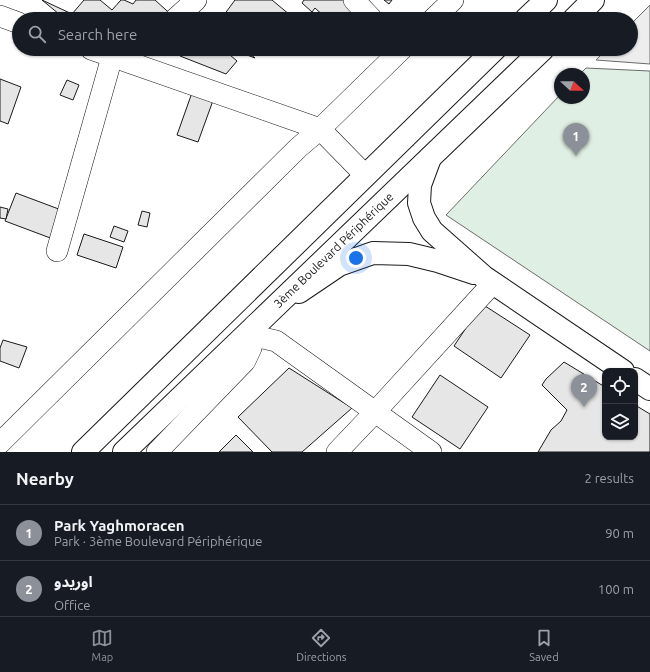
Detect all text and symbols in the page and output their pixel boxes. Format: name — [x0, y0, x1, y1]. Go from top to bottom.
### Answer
search box — [12, 12, 638, 56]
icon: search — [26, 23, 48, 45]
text: Search here — [58, 26, 137, 43]
north arrow — [554, 68, 590, 104]
pin: 1 — [563, 123, 589, 156]
street label: 3ème Boulevard Périphérique — [271, 190, 396, 310]
your location — [346, 248, 366, 268]
map controls — [602, 368, 638, 440]
button: locate — [602, 368, 638, 404]
pin: 2 — [571, 374, 597, 407]
button: layers — [602, 404, 638, 440]
text: Nearby — [16, 469, 74, 488]
text: 2 results — [584, 471, 634, 485]
text: Park Yaghmoracen — [54, 517, 185, 534]
text: 1 — [25, 526, 33, 540]
text: 90 m — [605, 526, 634, 540]
text: Park · 3ème Boulevard Périphérique — [54, 534, 263, 548]
text: اوريدو — [54, 573, 93, 590]
text: 2 — [25, 582, 33, 596]
text: 100 m — [598, 582, 634, 596]
text: Office — [54, 598, 90, 612]
tab: Map — [91, 627, 113, 663]
tab: Directions — [296, 627, 347, 663]
tab: Saved — [529, 627, 559, 663]

